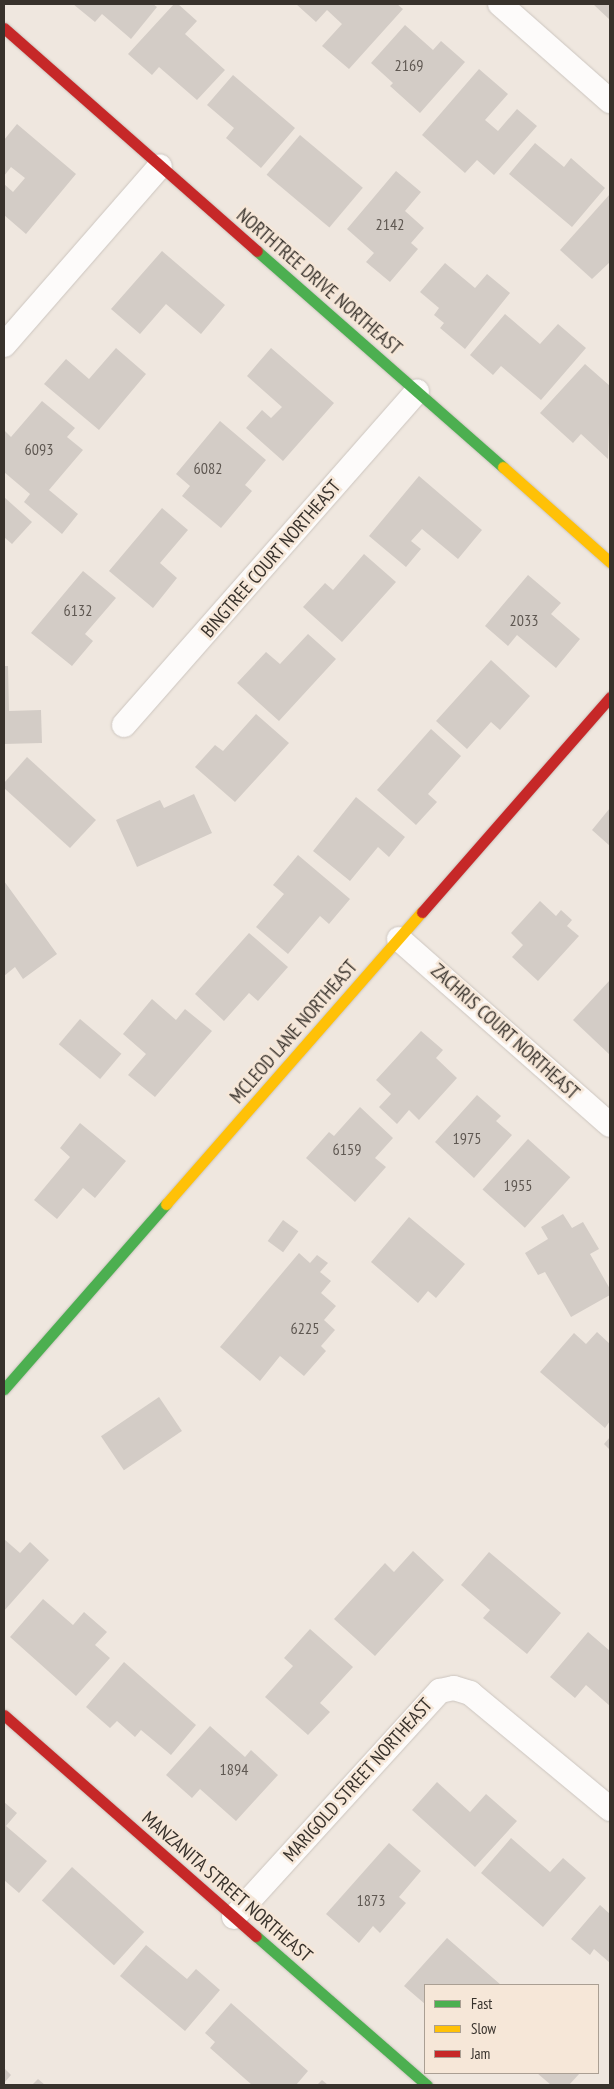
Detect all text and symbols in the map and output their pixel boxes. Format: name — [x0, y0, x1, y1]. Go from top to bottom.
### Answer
house number: 2169 — [395, 55, 423, 75]
street label: NORTHTREE DRIVE NORTHEAST — [232, 204, 406, 360]
house number: 2142 — [376, 214, 404, 234]
house number: 6093 — [25, 439, 53, 459]
house number: 6082 — [194, 458, 222, 478]
street label: BINGTREE COURT NORTHEAST — [196, 475, 346, 643]
house number: 6132 — [64, 600, 92, 620]
house number: 2033 — [510, 610, 538, 630]
street label: MCLEOD LANE NORTHEAST — [226, 956, 362, 1108]
street label: ZACHRIS COURT NORTHEAST — [426, 959, 584, 1105]
house number: 1975 — [453, 1128, 481, 1148]
house number: 6159 — [333, 1139, 361, 1159]
house number: 1955 — [504, 1175, 532, 1195]
house number: 6225 — [291, 1318, 319, 1338]
street label: MARIGOLD STREET NORTHEAST — [279, 1694, 437, 1866]
house number: 1894 — [220, 1759, 248, 1779]
street label: MANZANITA STREET NORTHEAST — [137, 1806, 317, 1968]
house number: 1873 — [357, 1890, 385, 1910]
legend — [424, 1984, 599, 2074]
text: Fast — [471, 1994, 492, 2013]
text: Slow — [471, 2019, 496, 2038]
text: Jam — [471, 2044, 490, 2063]

